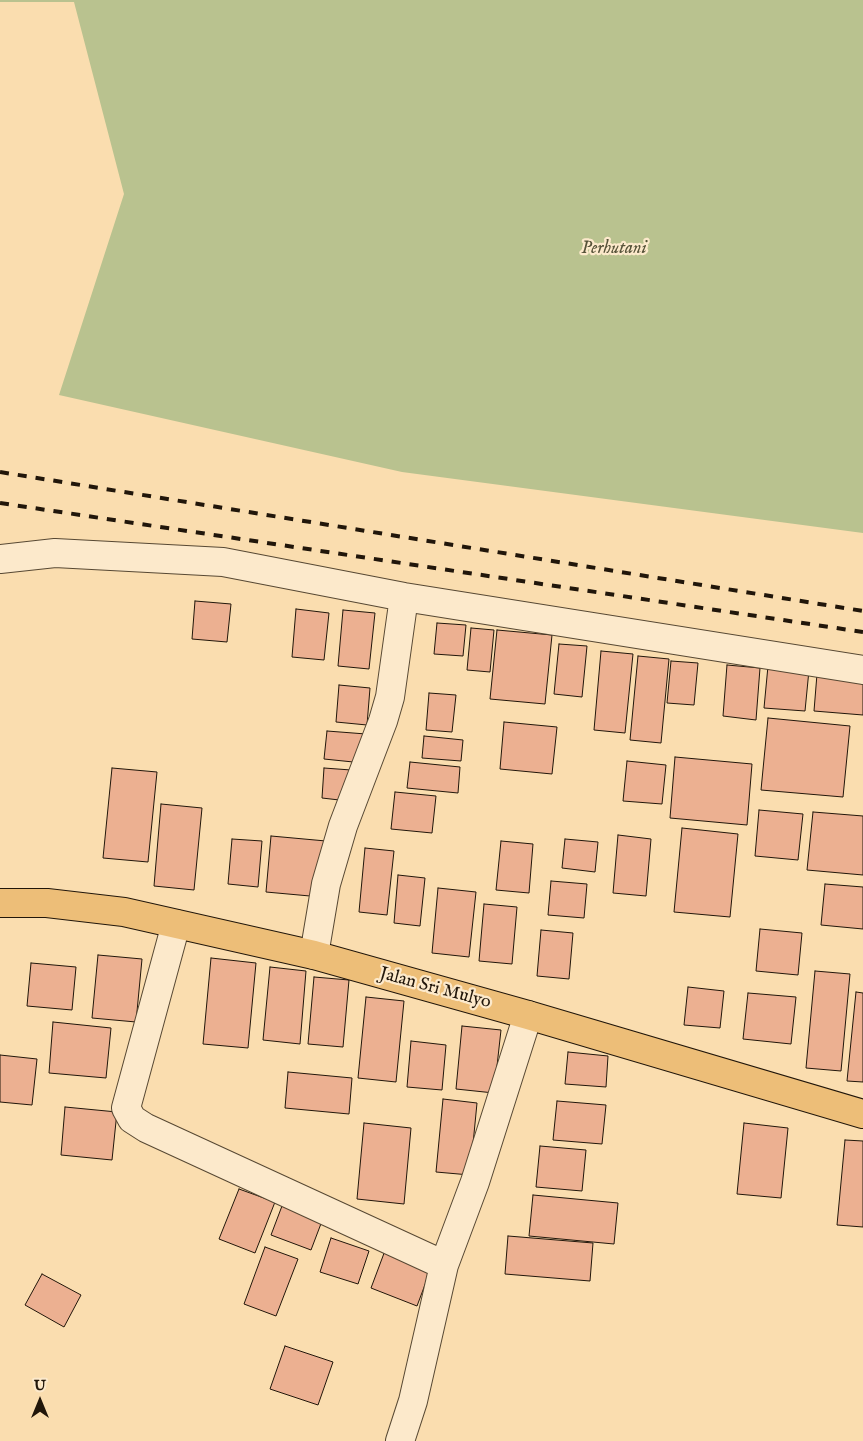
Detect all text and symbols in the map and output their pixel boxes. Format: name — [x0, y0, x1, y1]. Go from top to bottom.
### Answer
park label: Perhutani — [581, 238, 647, 260]
street label: Jalan Sri Mulyo — [377, 964, 493, 1014]
north arrow — [15, 1376, 65, 1426]
text: U — [34, 1377, 46, 1395]

